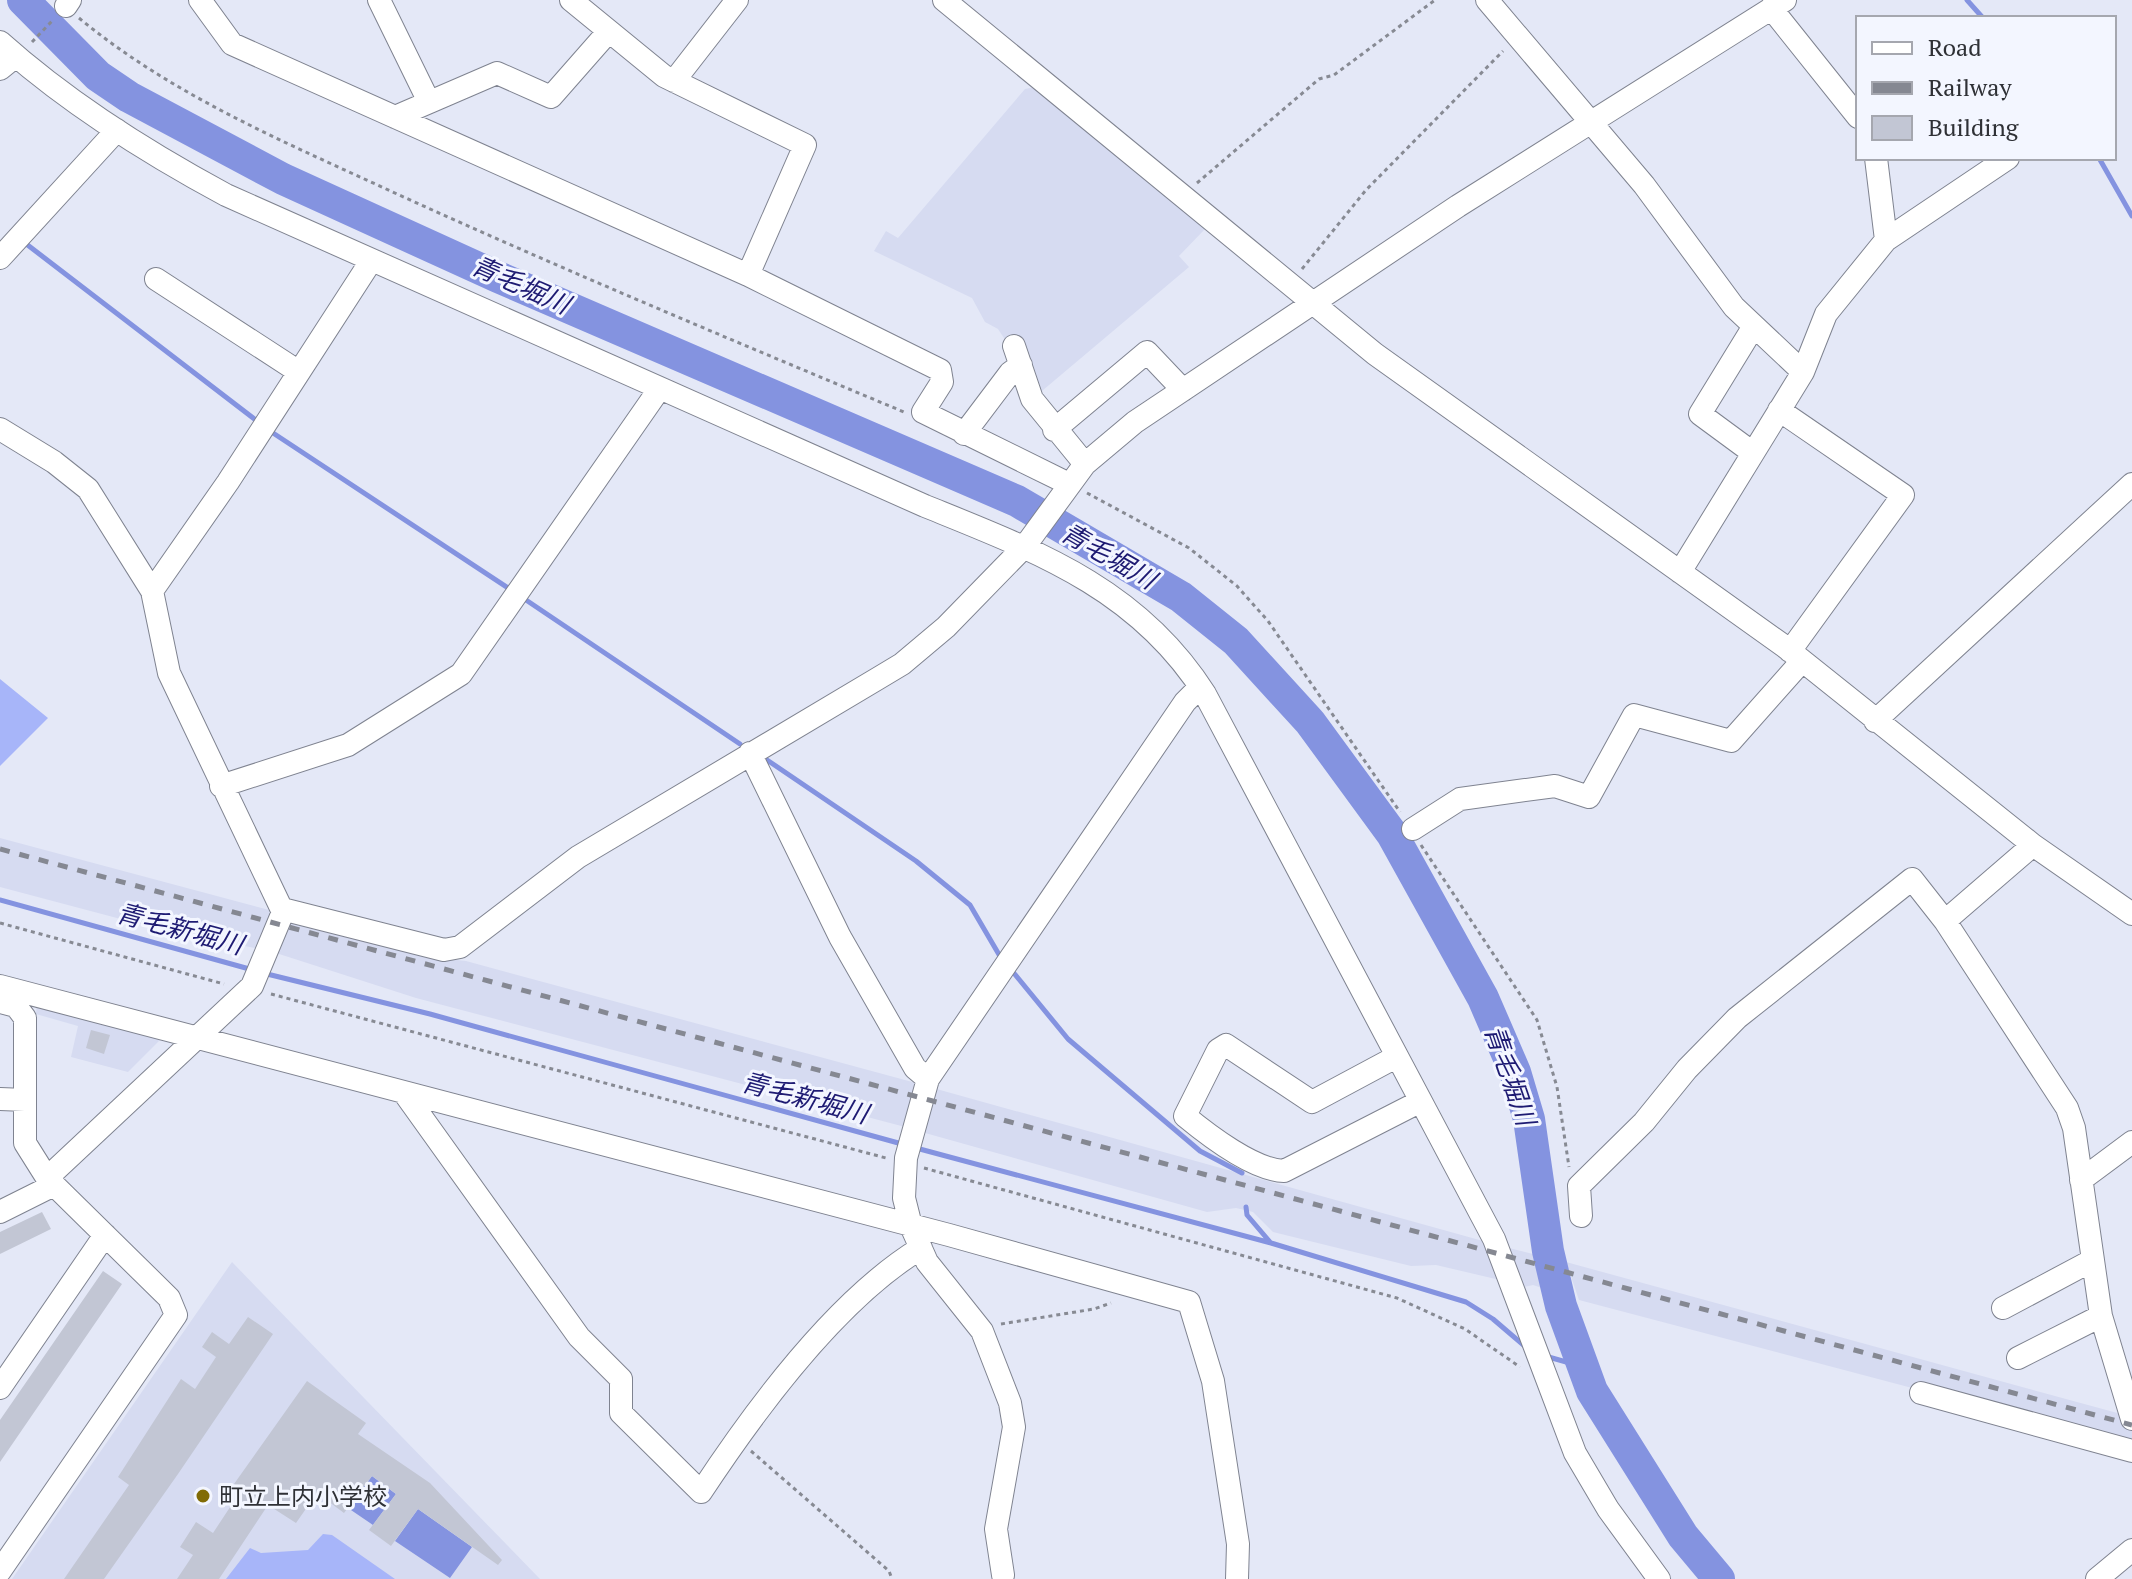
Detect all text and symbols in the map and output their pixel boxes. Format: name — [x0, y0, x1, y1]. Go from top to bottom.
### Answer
legend — [1856, 16, 2116, 160]
text: Road — [1928, 31, 1982, 63]
text: Railway — [1928, 71, 2012, 103]
text: Building — [1928, 111, 2019, 143]
water label: 青毛堀川 — [467, 247, 578, 322]
water label: 青毛堀川 — [1055, 514, 1165, 597]
water label: 青毛新堀川 — [113, 895, 250, 962]
water label: 青毛堀川 — [1478, 1020, 1545, 1133]
water label: 青毛新堀川 — [738, 1064, 875, 1131]
place label: 町立上内小学校 — [219, 1480, 387, 1512]
marker: 町立上内小学校 — [194, 1487, 212, 1505]

